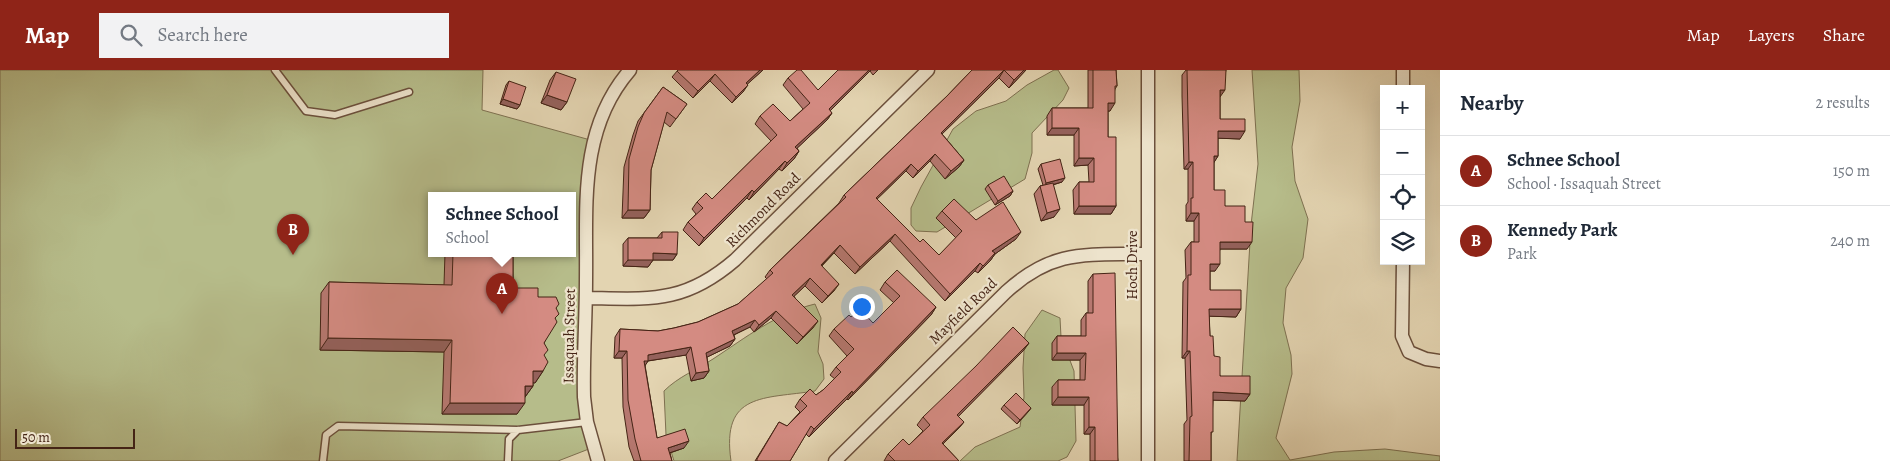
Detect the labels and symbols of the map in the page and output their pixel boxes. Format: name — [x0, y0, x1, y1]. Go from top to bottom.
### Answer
street label: Richmond Road — [721, 168, 805, 252]
pin: B — [277, 214, 309, 255]
street label: Hoch Drive — [1122, 230, 1142, 300]
pin: A — [486, 273, 518, 314]
street label: Mayfield Road — [925, 273, 1002, 349]
street label: Issaquah Street — [558, 288, 580, 384]
your location — [849, 294, 875, 320]
scale bar — [15, 426, 135, 449]

